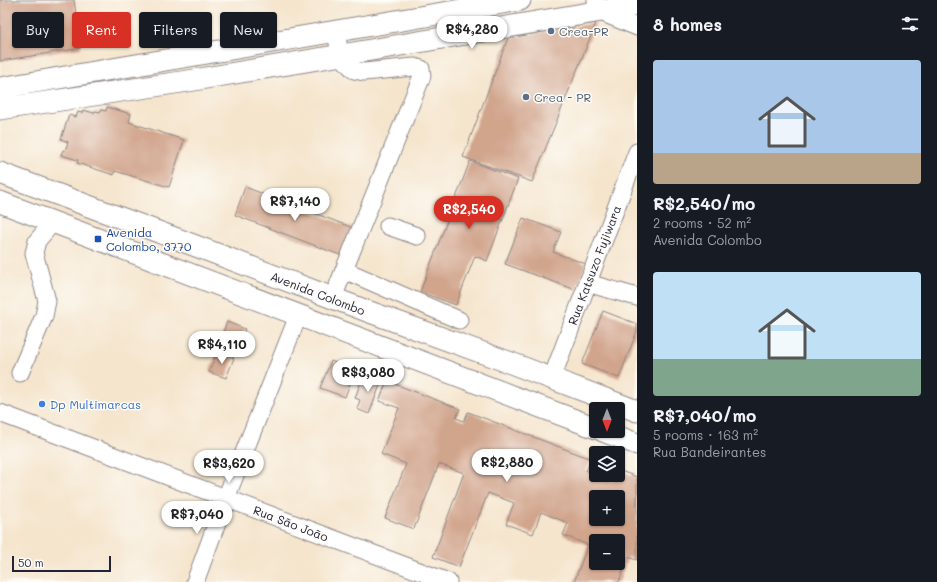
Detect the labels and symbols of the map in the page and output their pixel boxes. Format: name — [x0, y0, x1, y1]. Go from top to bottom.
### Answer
pin: R$4,280 — [435, 16, 509, 50]
place label: Crea-PR — [559, 23, 609, 39]
marker: Crea-PR — [546, 26, 556, 36]
place label: Crea - PR — [534, 89, 591, 105]
marker: Crea - PR — [521, 92, 531, 102]
pin: R$7,140 — [258, 188, 332, 222]
pin: R$2,540 — [432, 196, 506, 230]
street label: Rua Katsuzo Fujiwara — [564, 203, 624, 327]
place label: Avenida Colombo, 3770 — [106, 224, 192, 254]
marker: Avenida Colombo, 3770 — [93, 234, 103, 244]
street label: Avenida Colombo — [268, 268, 368, 318]
pin: R$4,110 — [185, 331, 259, 365]
pin: R$3,080 — [331, 359, 405, 393]
place label: Dp Multimarcas — [50, 396, 141, 412]
marker: Dp Multimarcas — [37, 399, 47, 409]
north arrow — [589, 402, 625, 438]
pin: R$2,880 — [470, 449, 544, 483]
pin: R$3,620 — [192, 450, 266, 484]
pin: R$7,040 — [160, 501, 234, 535]
street label: Rua São João — [251, 501, 331, 545]
scale bar — [12, 554, 111, 573]

